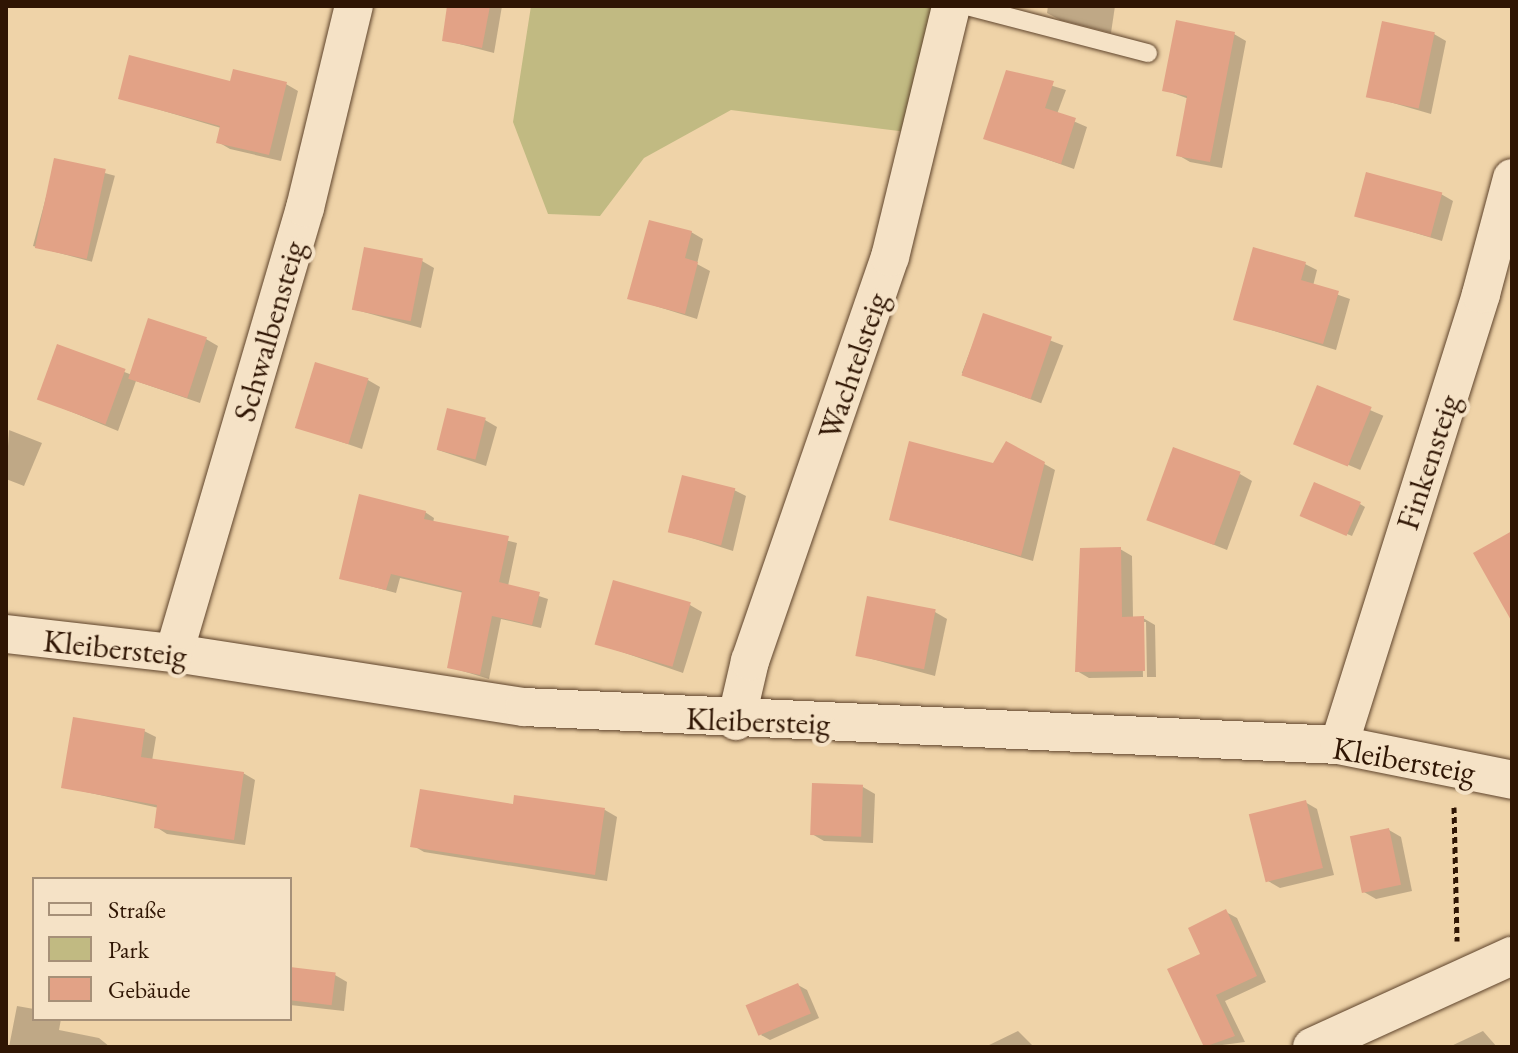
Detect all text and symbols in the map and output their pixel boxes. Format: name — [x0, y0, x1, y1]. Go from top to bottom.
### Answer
street label: Schwalbensteig — [225, 236, 313, 426]
street label: Wachtelsteig — [810, 287, 896, 445]
street label: Finkensteig — [1388, 389, 1468, 535]
street label: Kleibersteig — [41, 621, 189, 675]
street label: Kleibersteig — [685, 699, 831, 743]
street label: Kleibersteig — [1330, 729, 1478, 791]
legend — [32, 877, 292, 1021]
text: Straße — [108, 894, 166, 925]
text: Park — [108, 934, 149, 965]
text: Gebäude — [108, 974, 190, 1005]

